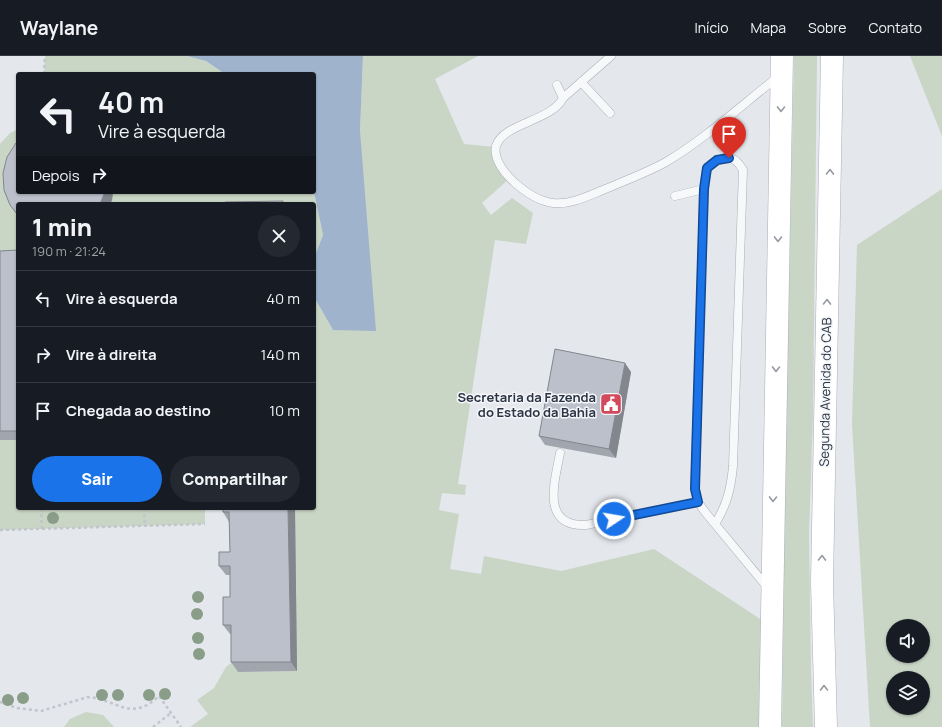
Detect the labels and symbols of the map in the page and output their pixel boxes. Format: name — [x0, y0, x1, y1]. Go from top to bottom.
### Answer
one-way arrow — [777, 106, 785, 112]
pin — [712, 117, 746, 158]
one-way arrow — [826, 169, 834, 175]
one-way arrow — [774, 236, 782, 242]
one-way arrow — [823, 299, 831, 305]
street label: Segunda Avenida do CAB — [815, 317, 835, 467]
one-way arrow — [772, 366, 780, 372]
place label: Secretaria da Fazenda do Estado da Bahia — [458, 388, 596, 421]
public building icon: Secretaria da Fazenda do Estado da Bahia — [598, 391, 624, 417]
one-way arrow — [769, 496, 777, 502]
position arrow — [593, 498, 635, 540]
one-way arrow — [818, 555, 826, 561]
one-way arrow — [820, 685, 828, 691]

